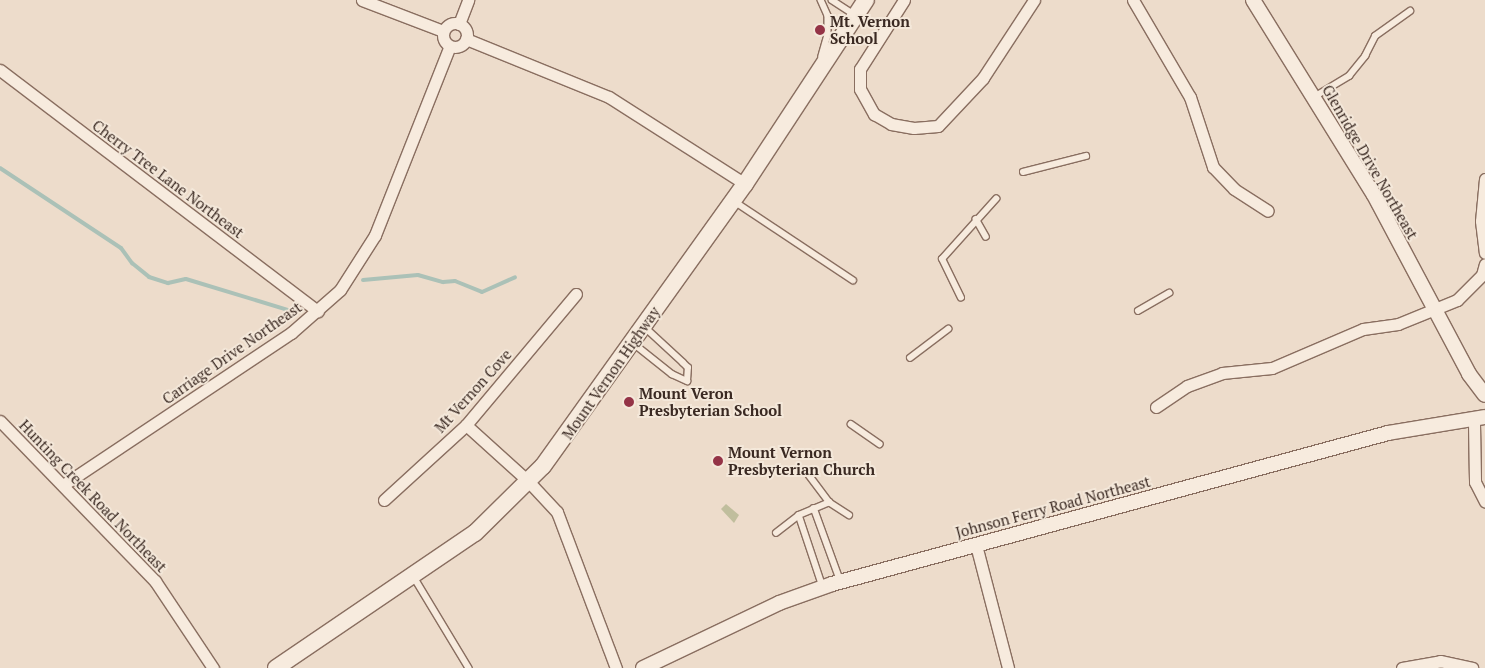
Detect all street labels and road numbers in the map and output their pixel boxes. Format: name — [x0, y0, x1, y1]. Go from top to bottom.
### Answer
street label: Glenridge Drive Northeast — [1318, 82, 1422, 242]
street label: Cherry Tree Lane Northeast — [89, 116, 247, 242]
street label: Carriage Drive Northeast — [159, 298, 305, 408]
street label: Mount Vernon Highway — [558, 303, 664, 443]
street label: Mt Vernon Cove — [431, 345, 515, 437]
street label: Hunting Creek Road Northeast — [15, 416, 171, 576]
street label: Johnson Ferry Road Northeast — [954, 472, 1152, 542]

